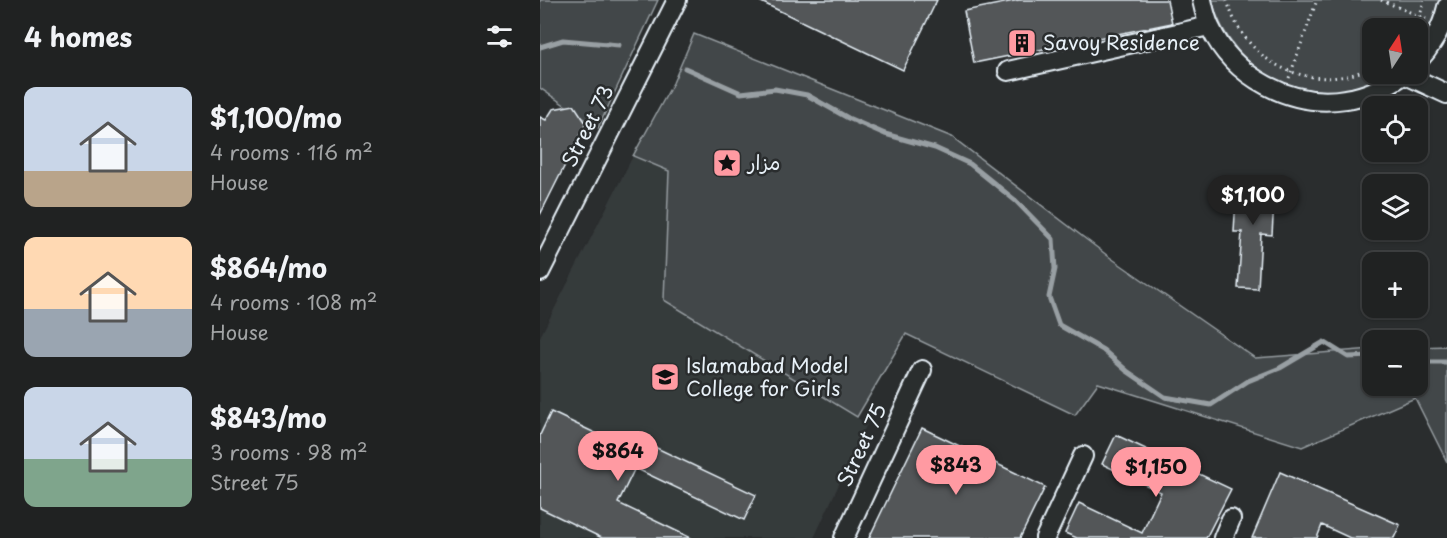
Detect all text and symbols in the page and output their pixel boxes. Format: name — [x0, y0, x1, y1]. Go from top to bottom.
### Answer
text: 4 homes — [24, 17, 132, 56]
north arrow — [1362, 18, 1428, 84]
map controls — [1362, 18, 1428, 396]
icon: filters — [483, 20, 516, 53]
building icon: Savoy Residence — [1006, 27, 1038, 59]
place label: Savoy Residence — [1043, 27, 1200, 57]
street label: Street 73 — [554, 79, 621, 172]
button: locate — [1362, 96, 1428, 162]
text: $1,100/mo — [210, 98, 342, 137]
icon: home — [72, 111, 144, 183]
text: 4 rooms · 116 m² — [210, 137, 373, 167]
place icon: مزار — [711, 147, 743, 179]
place label: مزار — [746, 147, 781, 177]
text: House — [210, 167, 269, 197]
button: layers — [1362, 174, 1428, 240]
pin: $1,100 — [1204, 175, 1302, 226]
text: $1,100 — [1221, 179, 1285, 209]
text: $864/mo — [210, 248, 327, 287]
button: + — [1362, 252, 1428, 318]
icon: home — [72, 261, 144, 333]
text: 4 rooms · 108 m² — [210, 287, 377, 317]
text: House — [210, 317, 269, 347]
button: − — [1362, 330, 1428, 396]
place label: Islamabad Model College for Girls — [686, 350, 848, 403]
school or university icon: Islamabad Model College for Girls — [649, 361, 681, 393]
text: $843/mo — [210, 398, 327, 437]
street label: Street 75 — [829, 398, 893, 491]
icon: home — [72, 411, 144, 483]
pin: $864 — [582, 431, 654, 482]
text: $864 — [592, 435, 644, 465]
text: 3 rooms · 98 m² — [210, 437, 368, 467]
pin: $843 — [920, 445, 992, 496]
pin: $1,150 — [1107, 447, 1205, 498]
text: $843 — [930, 449, 982, 479]
text: $1,150 — [1125, 451, 1187, 481]
text: Street 75 — [210, 467, 299, 497]

